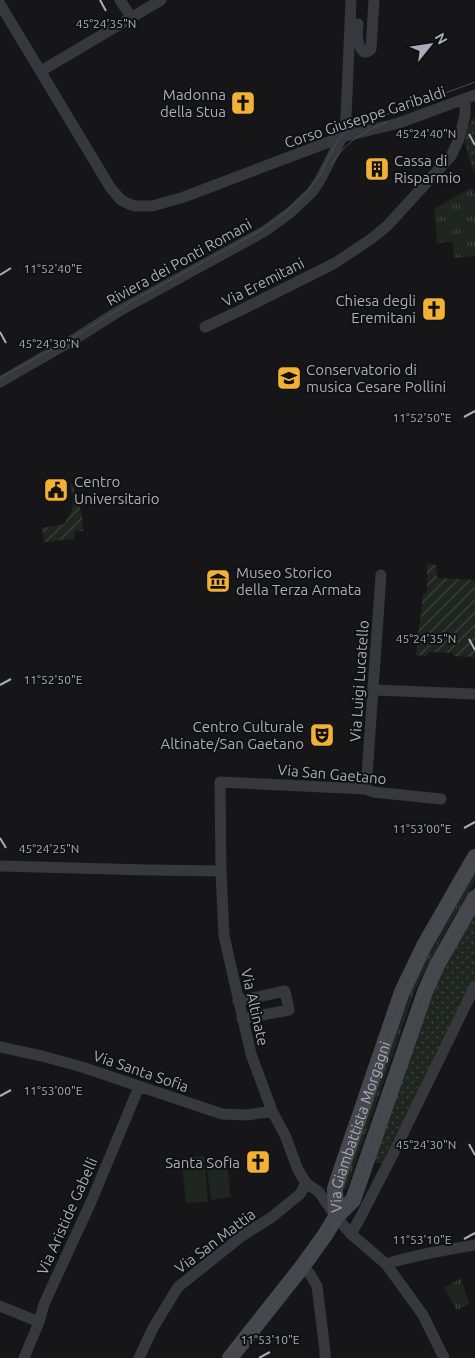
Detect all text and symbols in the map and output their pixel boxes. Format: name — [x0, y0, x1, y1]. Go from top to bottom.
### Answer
text: 45°24'35"N — [76, 17, 136, 30]
north arrow — [405, 20, 455, 70]
text: N — [432, 30, 451, 47]
street label: Corso Giuseppe Garibaldi — [282, 83, 448, 151]
place label: Madonna della Stua — [160, 86, 226, 120]
church icon: Madonna della Stua — [230, 90, 256, 116]
text: 45°24'40"N — [396, 127, 456, 140]
place label: Cassa di Risparmio — [394, 152, 461, 186]
building icon: Cassa di Risparmio — [364, 156, 390, 182]
street label: Riviera dei Ponti Romani — [103, 215, 255, 309]
street label: Via Eremitani — [219, 254, 307, 310]
text: 11°52'40"E — [24, 262, 83, 275]
place label: Chiesa degli Eremitani — [335, 292, 416, 326]
church icon: Chiesa degli Eremitani — [421, 296, 447, 322]
text: 45°24'30"N — [19, 337, 79, 350]
place label: Conservatorio di musica Cesare Pollini — [306, 361, 446, 395]
school or university icon: Conservatorio di musica Cesare Pollini — [276, 365, 302, 391]
text: 11°52'50"E — [393, 411, 452, 424]
place label: Centro Universitario — [74, 473, 160, 507]
public building icon: Centro Universitario — [43, 477, 69, 503]
place label: Museo Storico della Terza Armata — [236, 564, 361, 598]
museum icon: Museo Storico della Terza Armata — [205, 568, 231, 594]
street label: Via Luigi Lucatello — [346, 620, 372, 742]
text: 45°24'35"N — [396, 632, 456, 645]
text: 11°52'50"E — [24, 673, 83, 686]
place label: Centro Culturale Altinate/San Gaetano — [160, 718, 304, 752]
theatre icon: Centro Culturale Altinate/San Gaetano — [309, 722, 335, 748]
street label: Via San Gaetano — [277, 761, 387, 787]
text: 11°53'00"E — [393, 822, 452, 835]
text: 45°24'25"N — [19, 842, 79, 855]
street label: Via Altinate — [238, 967, 272, 1047]
street label: Via Giambattista Morgagni — [326, 1039, 393, 1213]
street label: Via Santa Sofia — [91, 1047, 191, 1095]
text: 11°53'00"E — [24, 1084, 83, 1097]
text: 45°24'30"N — [396, 1138, 456, 1151]
church icon: Santa Sofia — [245, 1149, 271, 1175]
place label: Santa Sofia — [165, 1154, 240, 1171]
street label: Via Aristide Gabelli — [33, 1155, 101, 1277]
street label: Via San Mattia — [171, 1205, 259, 1277]
text: 11°53'10"E — [393, 1233, 452, 1246]
text: 11°53'10"E — [241, 1333, 300, 1346]

